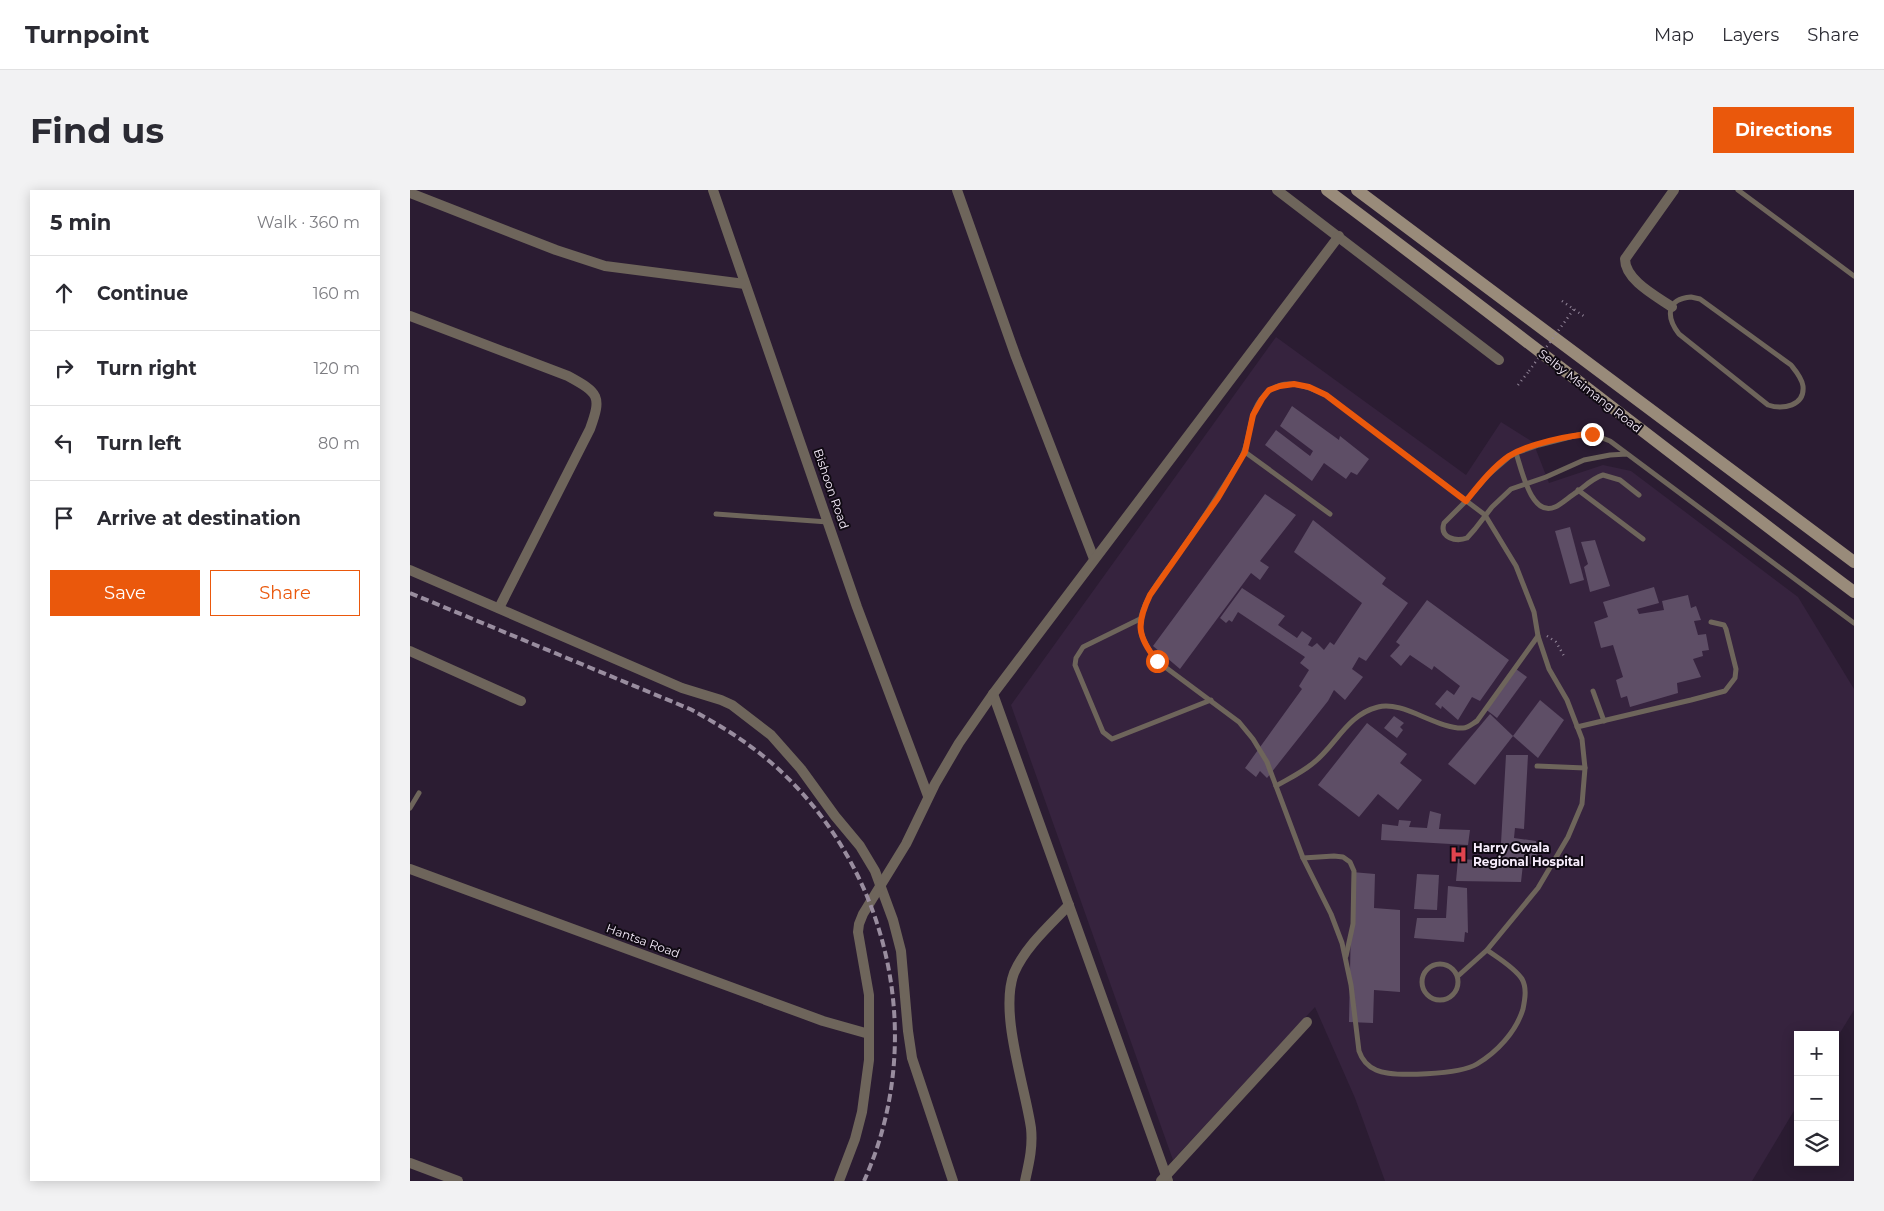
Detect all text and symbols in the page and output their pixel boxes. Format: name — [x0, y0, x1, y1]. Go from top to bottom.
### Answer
text: Turnpoint — [25, 20, 149, 49]
text: Map — [1654, 24, 1694, 46]
text: Layers — [1722, 24, 1779, 46]
text: Share — [1807, 24, 1859, 46]
button: Directions — [1713, 107, 1854, 153]
text: Find us — [30, 109, 164, 152]
text: 5 min — [50, 210, 111, 235]
text: Walk · 360 m — [257, 213, 360, 232]
icon: ahead — [50, 279, 78, 307]
text: Continue — [97, 282, 188, 305]
text: 160 m — [313, 284, 360, 303]
street label: Selby Msimang Road — [1536, 346, 1645, 436]
icon: right — [50, 354, 78, 382]
text: Turn right — [97, 357, 197, 380]
text: 120 m — [313, 359, 360, 378]
route end — [1581, 423, 1604, 446]
icon: left — [50, 429, 78, 457]
text: Turn left — [97, 432, 182, 455]
text: 80 m — [318, 434, 360, 453]
street label: Bishoon Road — [811, 447, 852, 531]
icon: arrive — [50, 504, 78, 532]
text: Arrive at destination — [97, 507, 301, 530]
button: Save — [50, 570, 200, 616]
button: Share — [210, 570, 360, 616]
route start — [1146, 650, 1169, 673]
place label: Harry Gwala Regional Hospital — [1473, 840, 1584, 869]
hospital icon: Harry Gwala Regional Hospital — [1449, 845, 1469, 865]
street label: Hantsa Road — [604, 920, 682, 961]
map controls — [1794, 1031, 1839, 1166]
button: + — [1794, 1031, 1839, 1076]
button: − — [1794, 1076, 1839, 1121]
button: layers — [1794, 1121, 1839, 1166]

